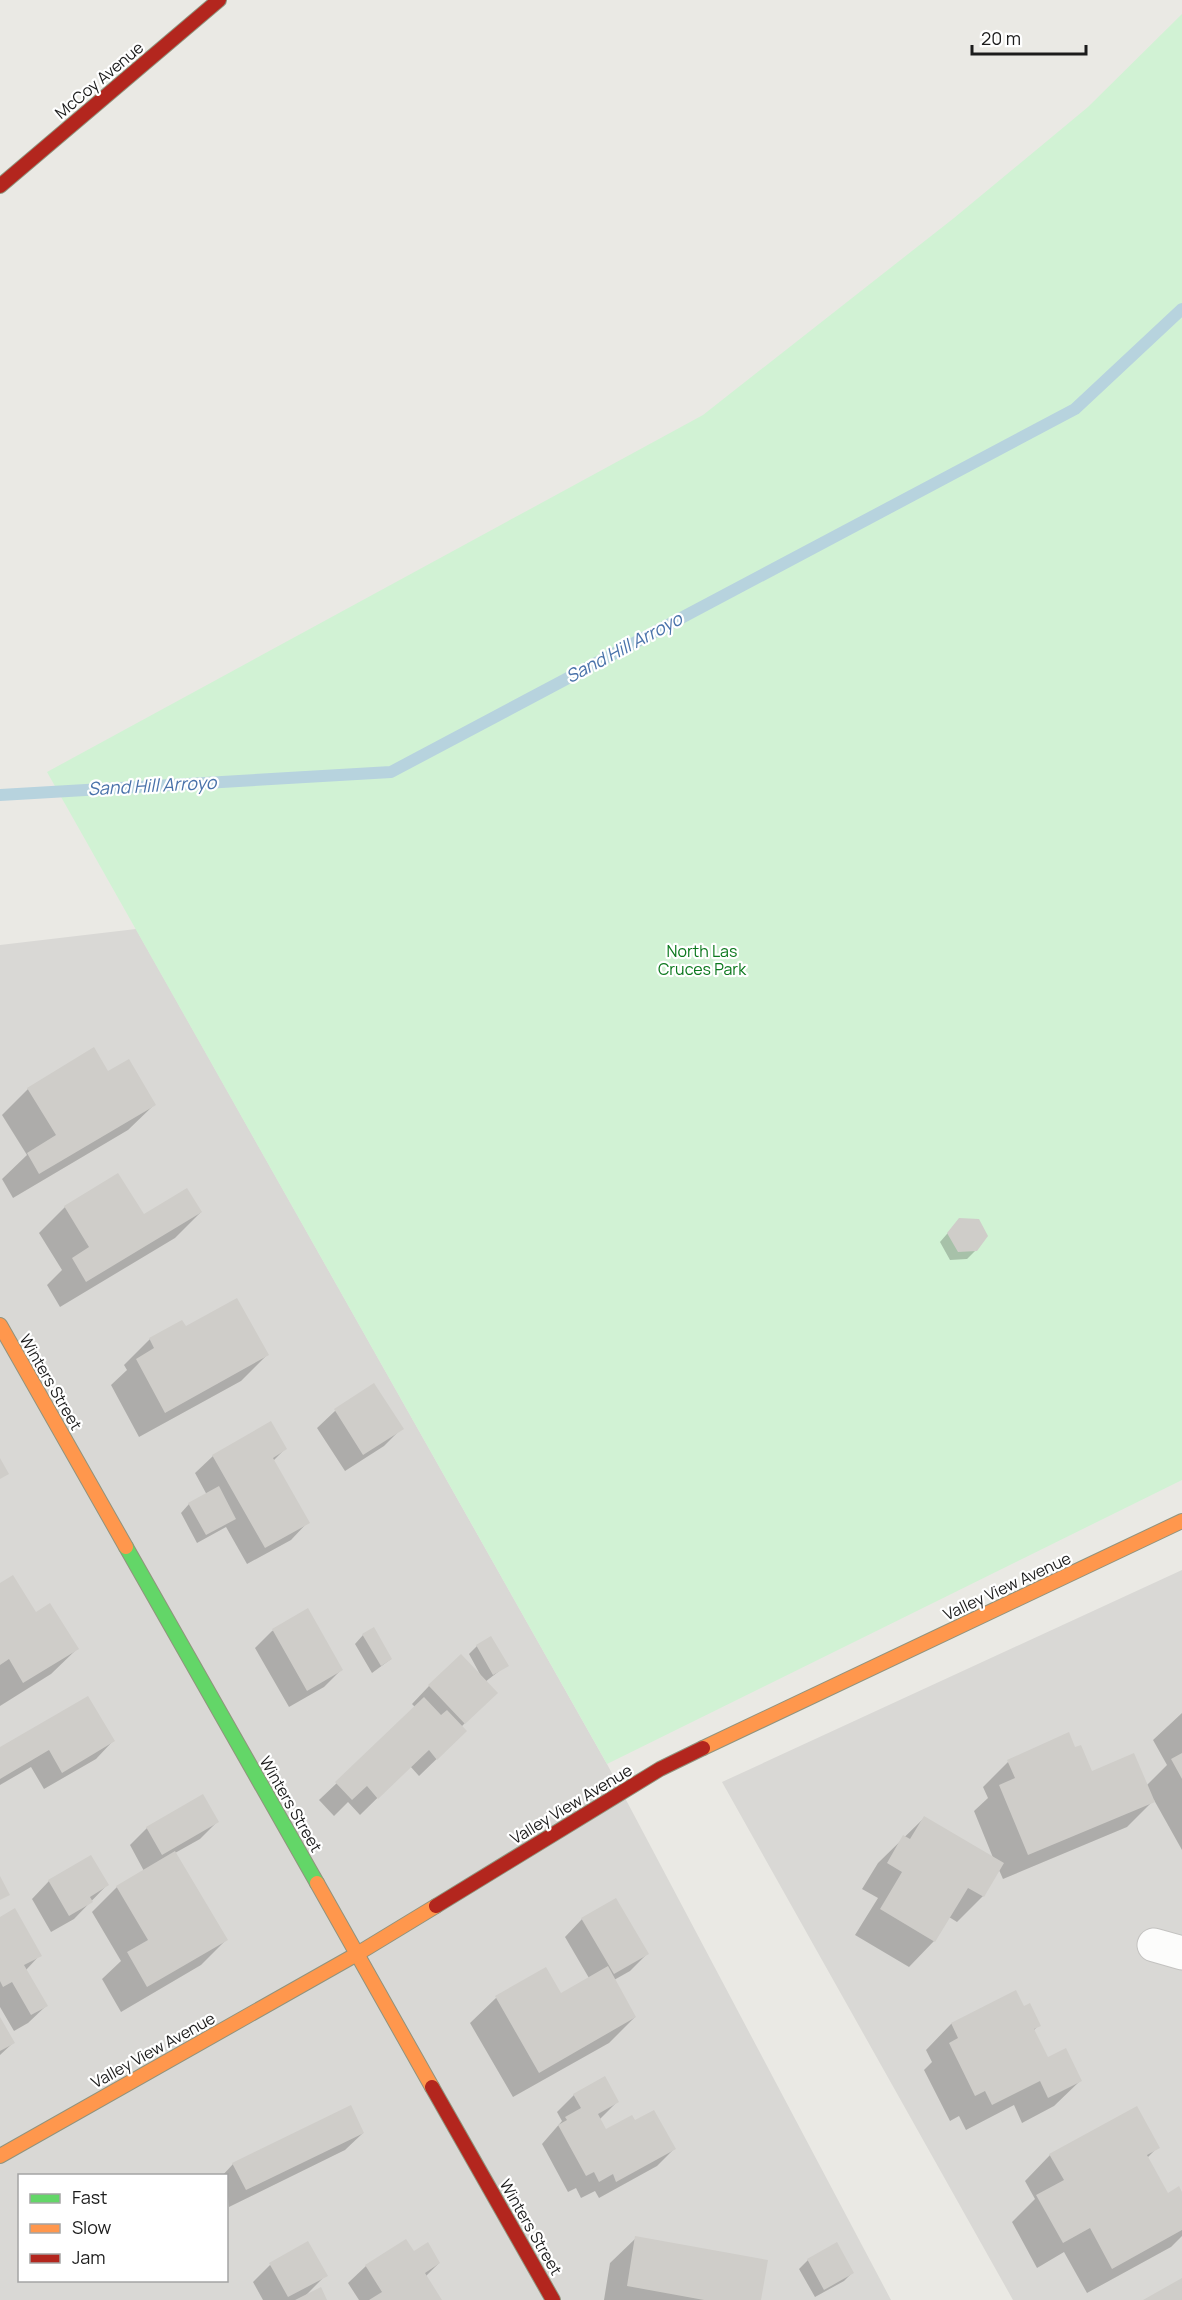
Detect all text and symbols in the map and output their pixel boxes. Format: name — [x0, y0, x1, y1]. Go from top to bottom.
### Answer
scale bar — [972, 18, 1086, 56]
text: 20 m — [981, 26, 1021, 50]
street label: McCoy Avenue — [50, 36, 148, 124]
water label: Sand Hill Arroyo — [561, 606, 687, 688]
water label: Sand Hill Arroyo — [87, 770, 218, 800]
park label: North Las Cruces Park — [658, 940, 747, 980]
street label: Winters Street — [15, 1330, 87, 1434]
street label: Valley View Avenue — [940, 1547, 1074, 1625]
street label: Winters Street — [255, 1752, 327, 1856]
street label: Valley View Avenue — [506, 1759, 636, 1849]
street label: Valley View Avenue — [87, 2007, 219, 2093]
legend — [18, 2174, 228, 2282]
street label: Winters Street — [495, 2175, 567, 2279]
text: Fast — [72, 2185, 107, 2209]
text: Slow — [72, 2215, 112, 2239]
text: Jam — [72, 2245, 106, 2269]

